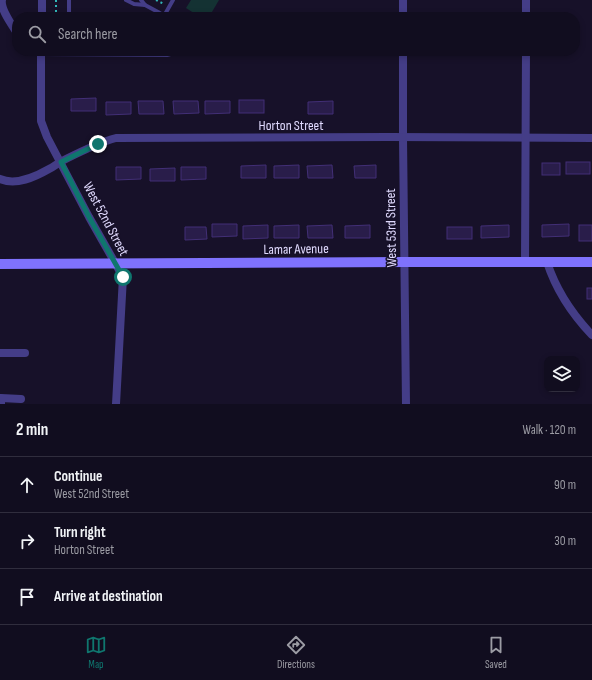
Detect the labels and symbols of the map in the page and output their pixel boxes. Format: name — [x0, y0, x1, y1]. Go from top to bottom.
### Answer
street label: Horton Street — [259, 117, 323, 134]
route end — [89, 135, 107, 153]
street label: West 52nd Street — [79, 179, 133, 259]
street label: West 53rd Street — [382, 188, 400, 268]
street label: Lamar Avenue — [263, 240, 329, 258]
route start — [114, 268, 132, 286]

